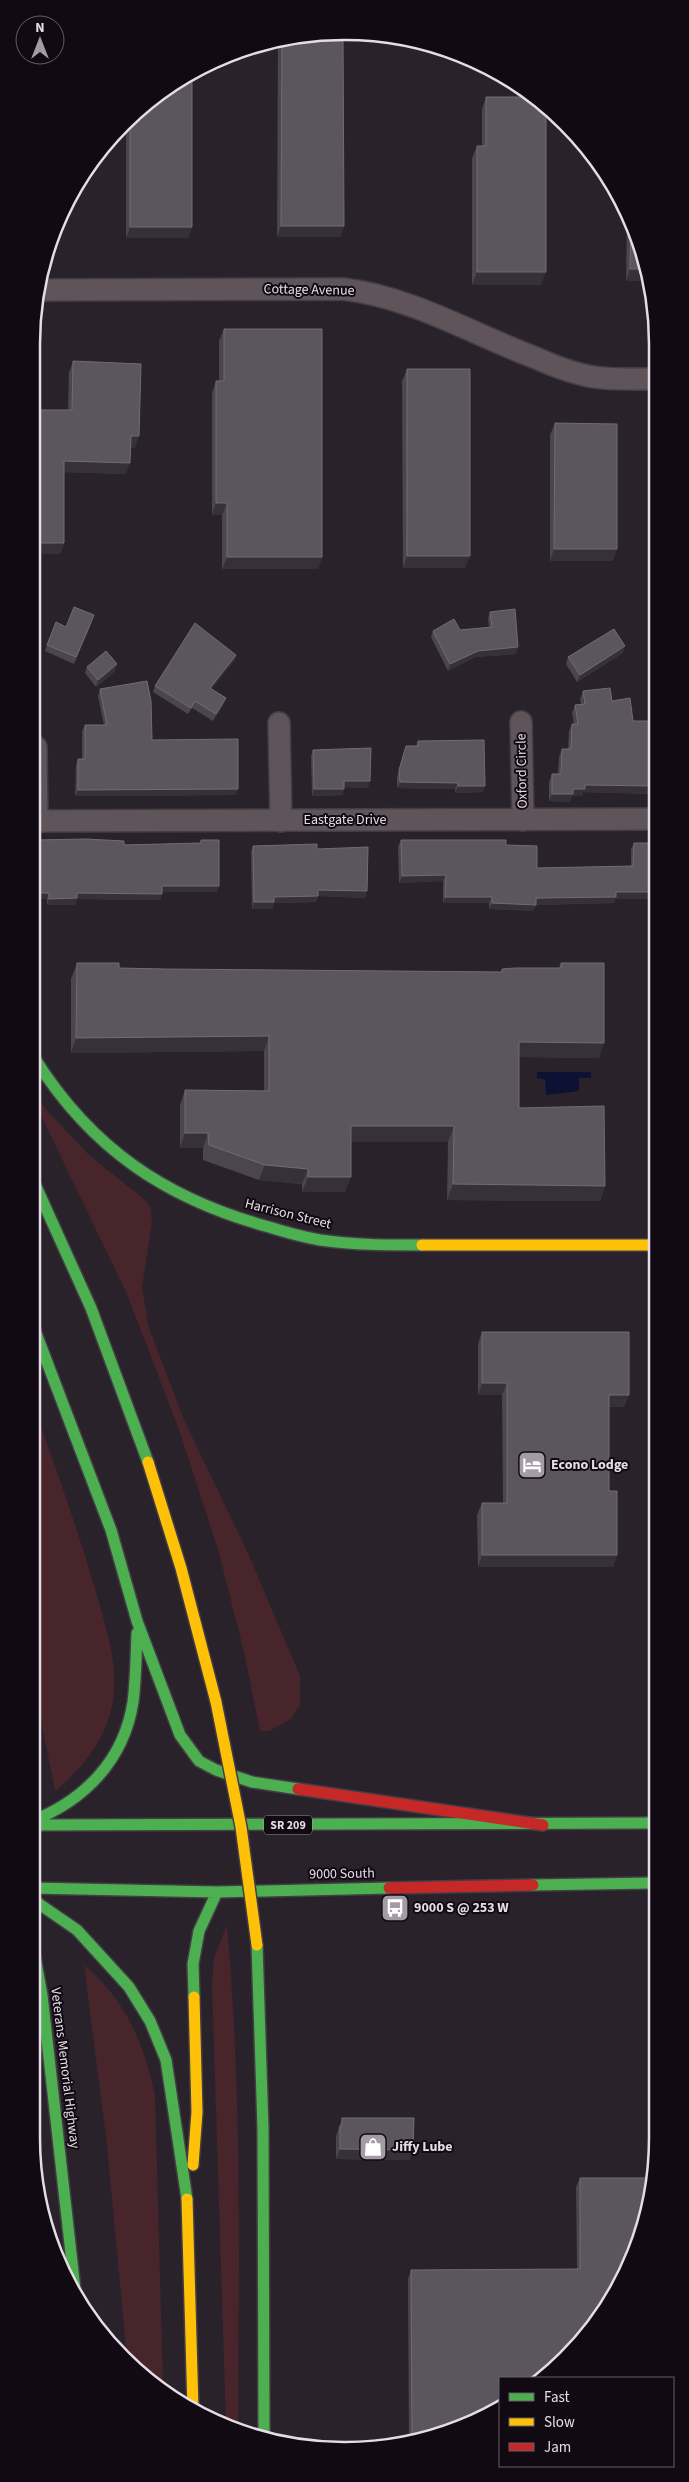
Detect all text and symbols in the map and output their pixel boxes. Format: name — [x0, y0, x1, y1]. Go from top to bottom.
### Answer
north arrow — [15, 15, 65, 65]
text: N — [35, 18, 45, 38]
street label: Cottage Avenue — [263, 279, 355, 301]
street label: Oxford Circle — [511, 733, 533, 809]
street label: Eastgate Drive — [304, 810, 387, 830]
street label: Harrison Street — [243, 1194, 334, 1234]
hotel icon: Econo Lodge — [517, 1450, 547, 1480]
place label: Econo Lodge — [551, 1455, 628, 1475]
road number: SR 209 — [264, 1816, 312, 1834]
street label: 9000 South — [309, 1863, 375, 1885]
bus stop icon: 9000 S @ 253 W — [380, 1893, 410, 1923]
place label: 9000 S @ 253 W — [414, 1898, 509, 1918]
street label: Veterans Memorial Highway — [45, 1986, 85, 2150]
shop icon: Jiffy Lube — [358, 2132, 388, 2162]
place label: Jiffy Lube — [392, 2137, 453, 2157]
legend — [499, 2377, 674, 2467]
text: Fast — [544, 2387, 570, 2408]
text: Slow — [544, 2412, 575, 2433]
text: Jam — [544, 2437, 571, 2458]

